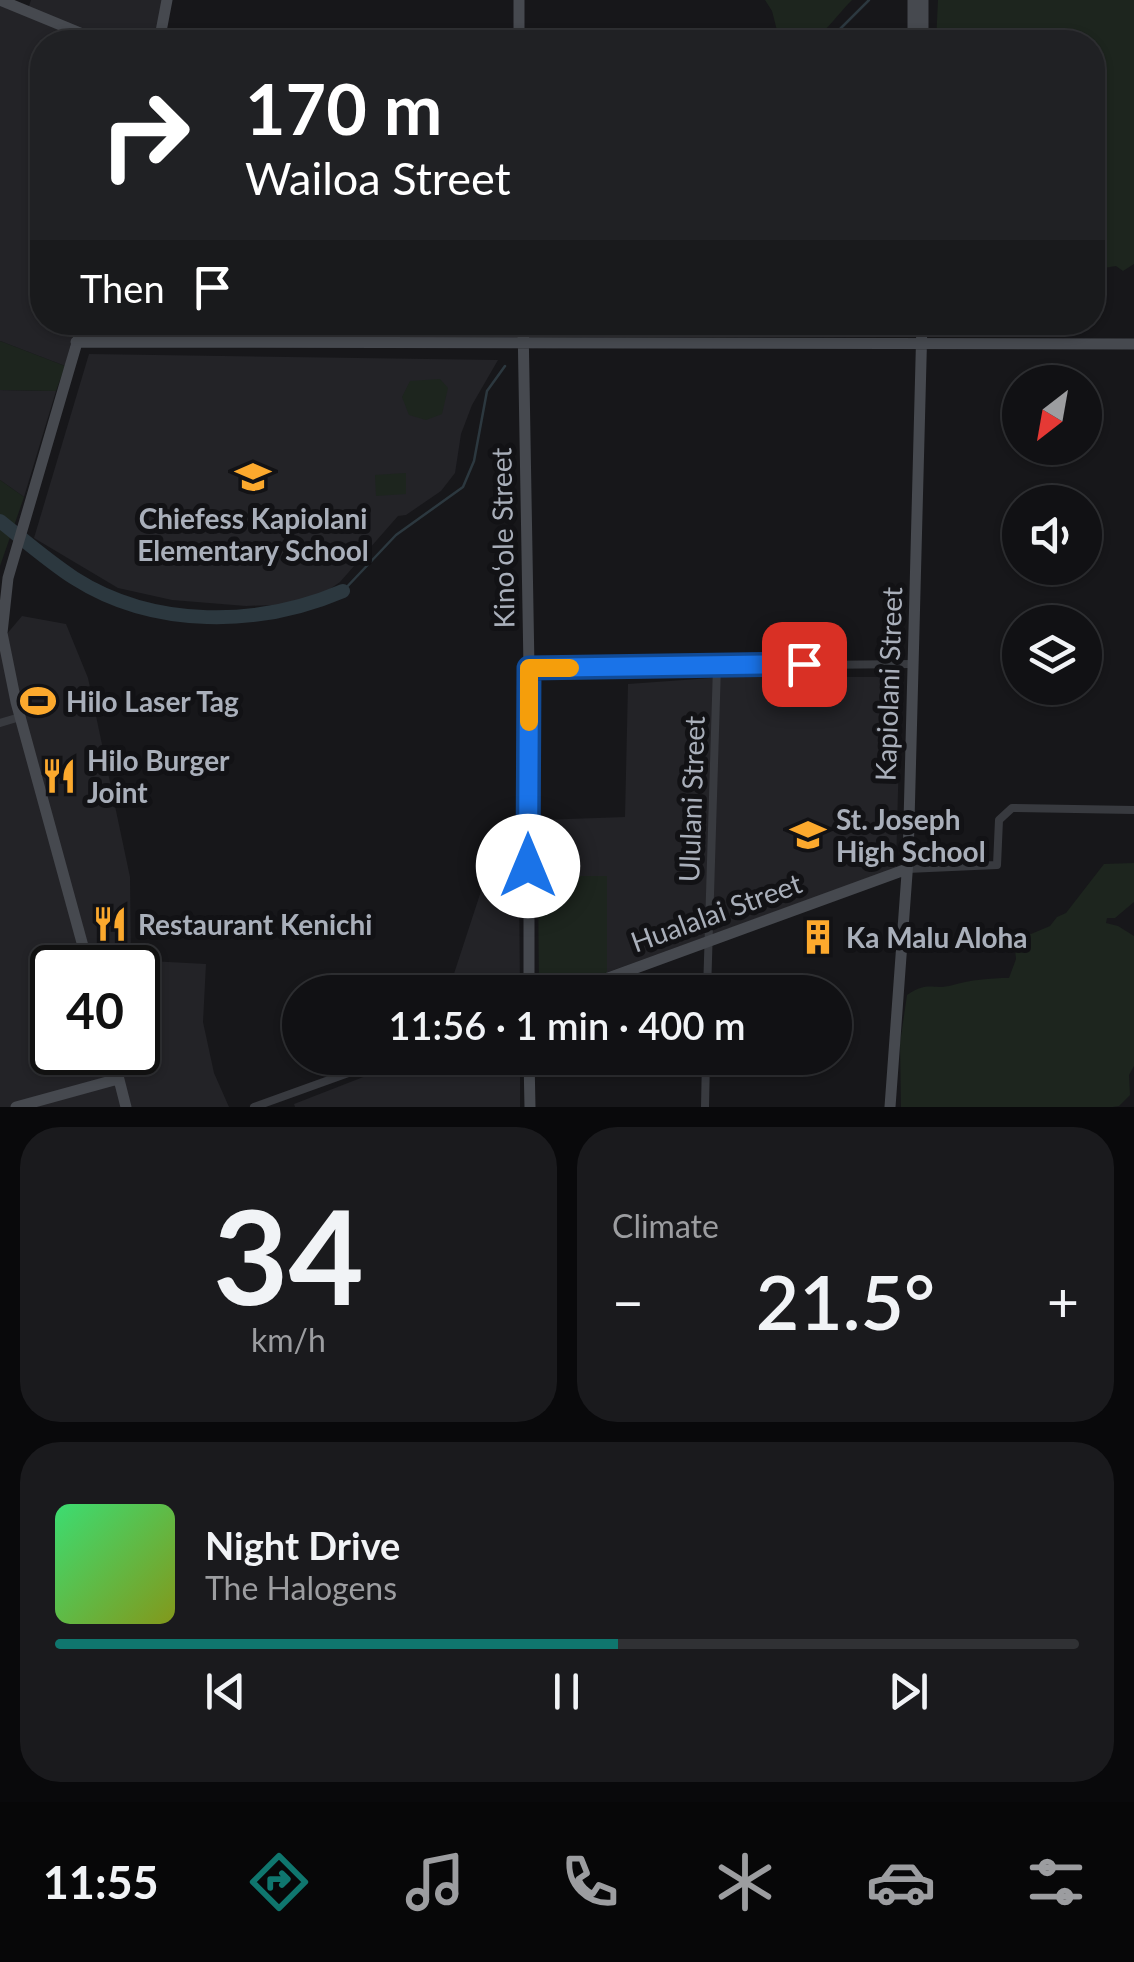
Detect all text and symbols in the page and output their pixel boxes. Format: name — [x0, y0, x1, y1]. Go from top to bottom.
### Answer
text: 170 m — [245, 66, 442, 150]
icon: right — [80, 70, 210, 200]
text: Wailoa Street — [245, 151, 511, 205]
icon: arrive — [185, 260, 240, 315]
text: Then — [80, 265, 165, 311]
north arrow — [1002, 365, 1102, 465]
map controls — [1002, 365, 1102, 705]
street label: Kinoʻole Street — [483, 447, 521, 629]
school or university icon: Chiefess Kapiolani Elementary School — [234, 458, 272, 496]
button: sound — [1002, 485, 1102, 585]
place label: Chiefess Kapiolani Elementary School — [137, 501, 369, 567]
street label: Kapiolani Street — [868, 586, 908, 782]
button: layers — [1002, 605, 1102, 705]
pin — [762, 622, 847, 707]
icon: arrive — [777, 637, 832, 692]
sports icon: Hilo Laser Tag — [19, 682, 57, 720]
place label: Hilo Laser Tag — [66, 684, 239, 718]
street label: Ululani Street — [671, 715, 711, 883]
place label: Hilo Burger Joint — [87, 743, 230, 809]
restaurant icon: Hilo Burger Joint — [40, 757, 78, 795]
place label: St. Joseph High School — [836, 802, 986, 868]
position arrow — [476, 814, 580, 918]
school or university icon: St. Joseph High School — [789, 816, 827, 854]
street label: Hualalai Street — [626, 865, 806, 959]
restaurant icon: Restaurant Kenichi — [91, 905, 129, 943]
place label: Restaurant Kenichi — [138, 907, 372, 941]
building icon: Ka Malu Aloha — [799, 918, 837, 956]
place label: Ka Malu Aloha — [846, 920, 1028, 954]
speed limit sign: 40 — [30, 945, 160, 1075]
text: 11:56 · 1 min · 400 m — [389, 1002, 745, 1048]
text: 34 — [213, 1177, 364, 1333]
text: Climate — [612, 1206, 719, 1245]
text: 21.5° — [756, 1256, 935, 1346]
text: − — [612, 1268, 644, 1334]
text: + — [1047, 1268, 1079, 1334]
text: km/h — [251, 1320, 326, 1359]
text: Night Drive — [205, 1522, 400, 1568]
text: The Halogens — [205, 1568, 397, 1607]
icon: previous — [198, 1664, 253, 1719]
icon: pause — [539, 1664, 594, 1719]
icon: next — [881, 1664, 936, 1719]
icon: directions — [244, 1847, 314, 1917]
icon: music — [400, 1847, 470, 1917]
icon: phone — [555, 1847, 625, 1917]
icon: climate — [710, 1847, 780, 1917]
icon: car — [866, 1847, 936, 1917]
icon: filters — [1021, 1847, 1091, 1917]
text: 11:55 — [43, 1855, 159, 1909]

